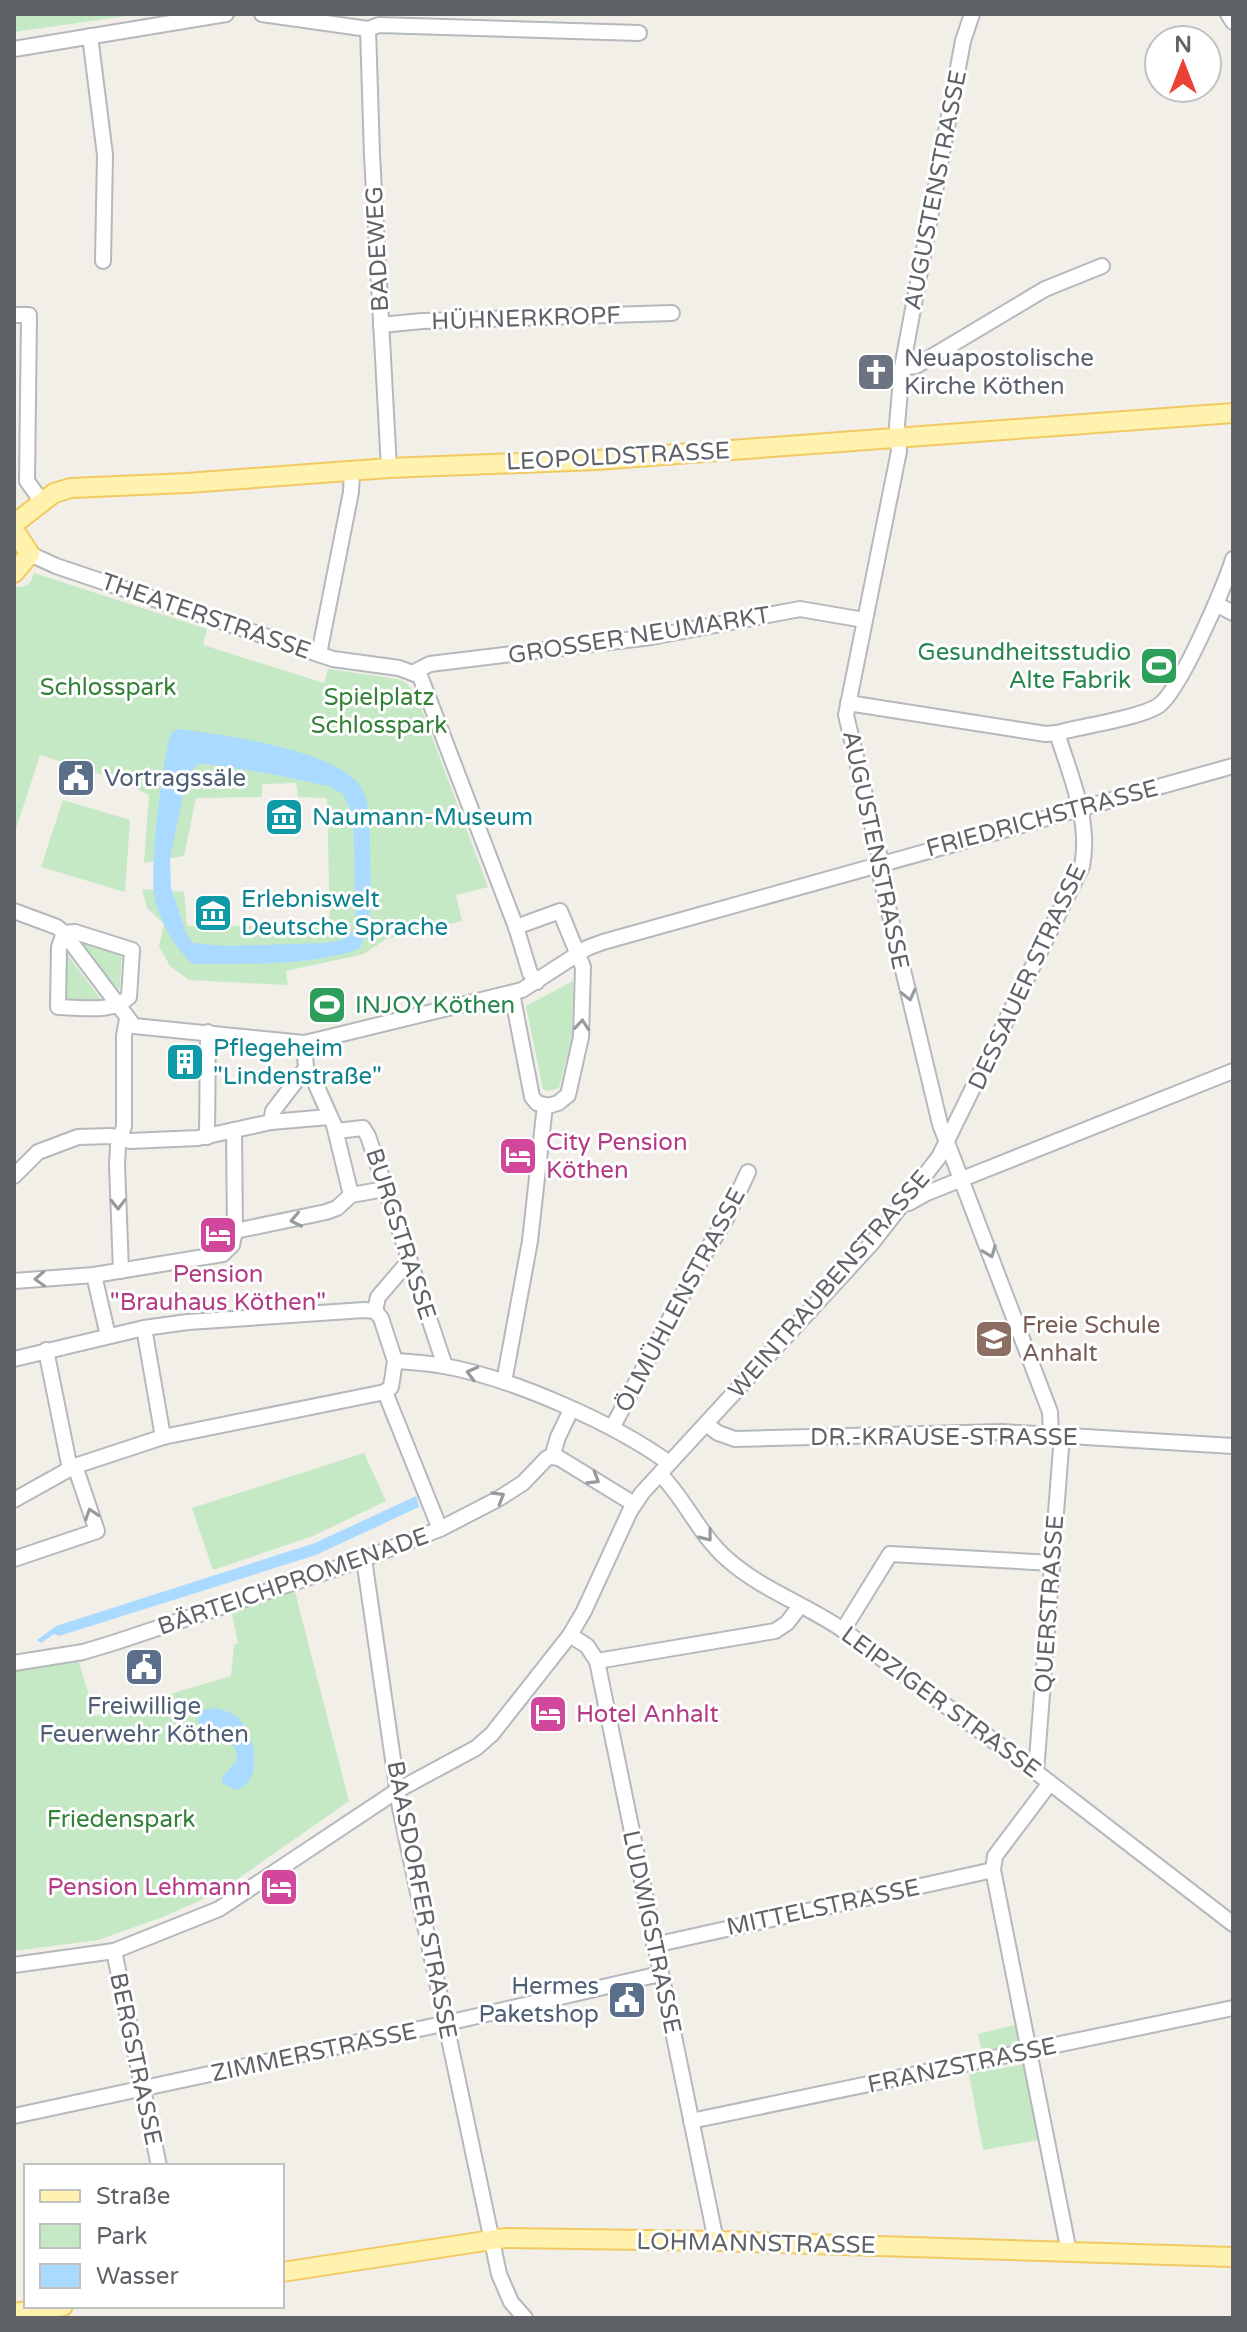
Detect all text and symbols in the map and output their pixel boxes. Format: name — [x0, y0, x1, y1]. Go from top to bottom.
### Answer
north arrow — [1143, 24, 1223, 104]
text: N — [1174, 32, 1192, 58]
street label: AUGUSTENSTRASSE — [898, 68, 973, 312]
street label: BADEWEG — [360, 186, 395, 312]
street label: HÜHNERKROPF — [431, 301, 621, 336]
place label: Neuapostolische Kirche Köthen — [904, 344, 1094, 401]
church icon: Neuapostolische Kirche Köthen — [855, 351, 897, 393]
street label: LEOPOLDSTRASSE — [505, 436, 731, 477]
street label: THEATERSTRASSE — [97, 567, 315, 666]
street label: GROSSER NEUMARKT — [506, 600, 772, 671]
place label: Gesundheitsstudio Alte Fabrik — [918, 638, 1131, 695]
sports icon: Gesundheitsstudio Alte Fabrik — [1138, 645, 1180, 687]
park label: Schlosspark — [40, 673, 176, 702]
park label: Spielplatz Schlosspark — [311, 683, 447, 740]
street label: AUGUSTENSTRASSE — [836, 728, 915, 972]
public building icon: Vortragssäle — [55, 757, 97, 799]
place label: Vortragssäle — [104, 764, 246, 793]
street label: FRIEDRICHSTRASSE — [923, 774, 1161, 863]
museum icon: Naumann-Museum — [263, 796, 305, 838]
place label: Naumann-Museum — [312, 803, 533, 832]
street label: DESSAUER STRASSE — [962, 860, 1092, 1095]
place label: Erlebniswelt Deutsche Sprache — [241, 885, 448, 942]
museum icon: Erlebniswelt Deutsche Sprache — [192, 892, 234, 934]
sports icon: INJOY Köthen — [306, 984, 348, 1026]
one-way arrow — [899, 988, 916, 1001]
place label: INJOY Köthen — [355, 991, 515, 1020]
one-way arrow — [573, 1018, 590, 1031]
place label: Pflegeheim "Lindenstraße" — [213, 1034, 382, 1091]
building icon: Pflegeheim "Lindenstraße" — [164, 1041, 206, 1083]
place label: City Pension Köthen — [546, 1128, 688, 1185]
hotel icon: City Pension Köthen — [497, 1135, 539, 1177]
street label: BURGSTRASSE — [359, 1145, 442, 1324]
street label: WEINTRAUBENSTRASSE — [722, 1164, 936, 1404]
street label: ÖLMÜHLENSTRASSE — [609, 1183, 752, 1417]
one-way arrow — [109, 1198, 126, 1211]
one-way arrow — [290, 1211, 303, 1228]
hotel icon: Pension "Brauhaus Köthen" — [197, 1214, 239, 1256]
one-way arrow — [980, 1244, 997, 1258]
place label: Pension "Brauhaus Köthen" — [110, 1260, 326, 1317]
one-way arrow — [33, 1270, 46, 1287]
place label: Freie Schule Anhalt — [1022, 1311, 1160, 1368]
school or university icon: Freie Schule Anhalt — [973, 1318, 1015, 1360]
one-way arrow — [466, 1366, 480, 1383]
street label: DR.-KRAUSE-STRASSE — [810, 1423, 1078, 1452]
one-way arrow — [585, 1469, 600, 1485]
one-way arrow — [491, 1491, 505, 1507]
one-way arrow — [84, 1507, 100, 1521]
street label: QUERSTRASSE — [1029, 1514, 1070, 1694]
street label: BÄRTEICHPROMENADE — [154, 1521, 433, 1642]
one-way arrow — [697, 1527, 711, 1542]
street label: LEIPZIGER STRASSE — [835, 1620, 1046, 1785]
public building icon: Freiwillige Feuerwehr Köthen — [123, 1646, 165, 1688]
place label: Freiwillige Feuerwehr Köthen — [39, 1692, 249, 1749]
hotel icon: Hotel Anhalt — [527, 1693, 569, 1735]
place label: Hotel Anhalt — [576, 1700, 719, 1729]
street label: BAASDORFER STRASSE — [380, 1758, 463, 2042]
park label: Friedenspark — [47, 1805, 195, 1834]
street label: LUDWIGSTRASSE — [616, 1828, 687, 2036]
hotel icon: Pension Lehmann — [258, 1866, 300, 1908]
place label: Pension Lehmann — [47, 1873, 251, 1902]
street label: MITTELSTRASSE — [724, 1873, 922, 1942]
street label: BERGSTRASSE — [103, 1970, 168, 2148]
place label: Hermes Paketshop — [479, 1972, 599, 2029]
public building icon: Hermes Paketshop — [606, 1979, 648, 2021]
street label: ZIMMERSTRASSE — [209, 2017, 419, 2088]
street label: FRANZSTRASSE — [865, 2031, 1059, 2100]
legend — [24, 2164, 284, 2308]
text: Straße — [96, 2182, 170, 2211]
text: Park — [96, 2222, 147, 2251]
street label: LOHMANNSTRASSE — [636, 2227, 876, 2260]
text: Wasser — [96, 2262, 179, 2291]

